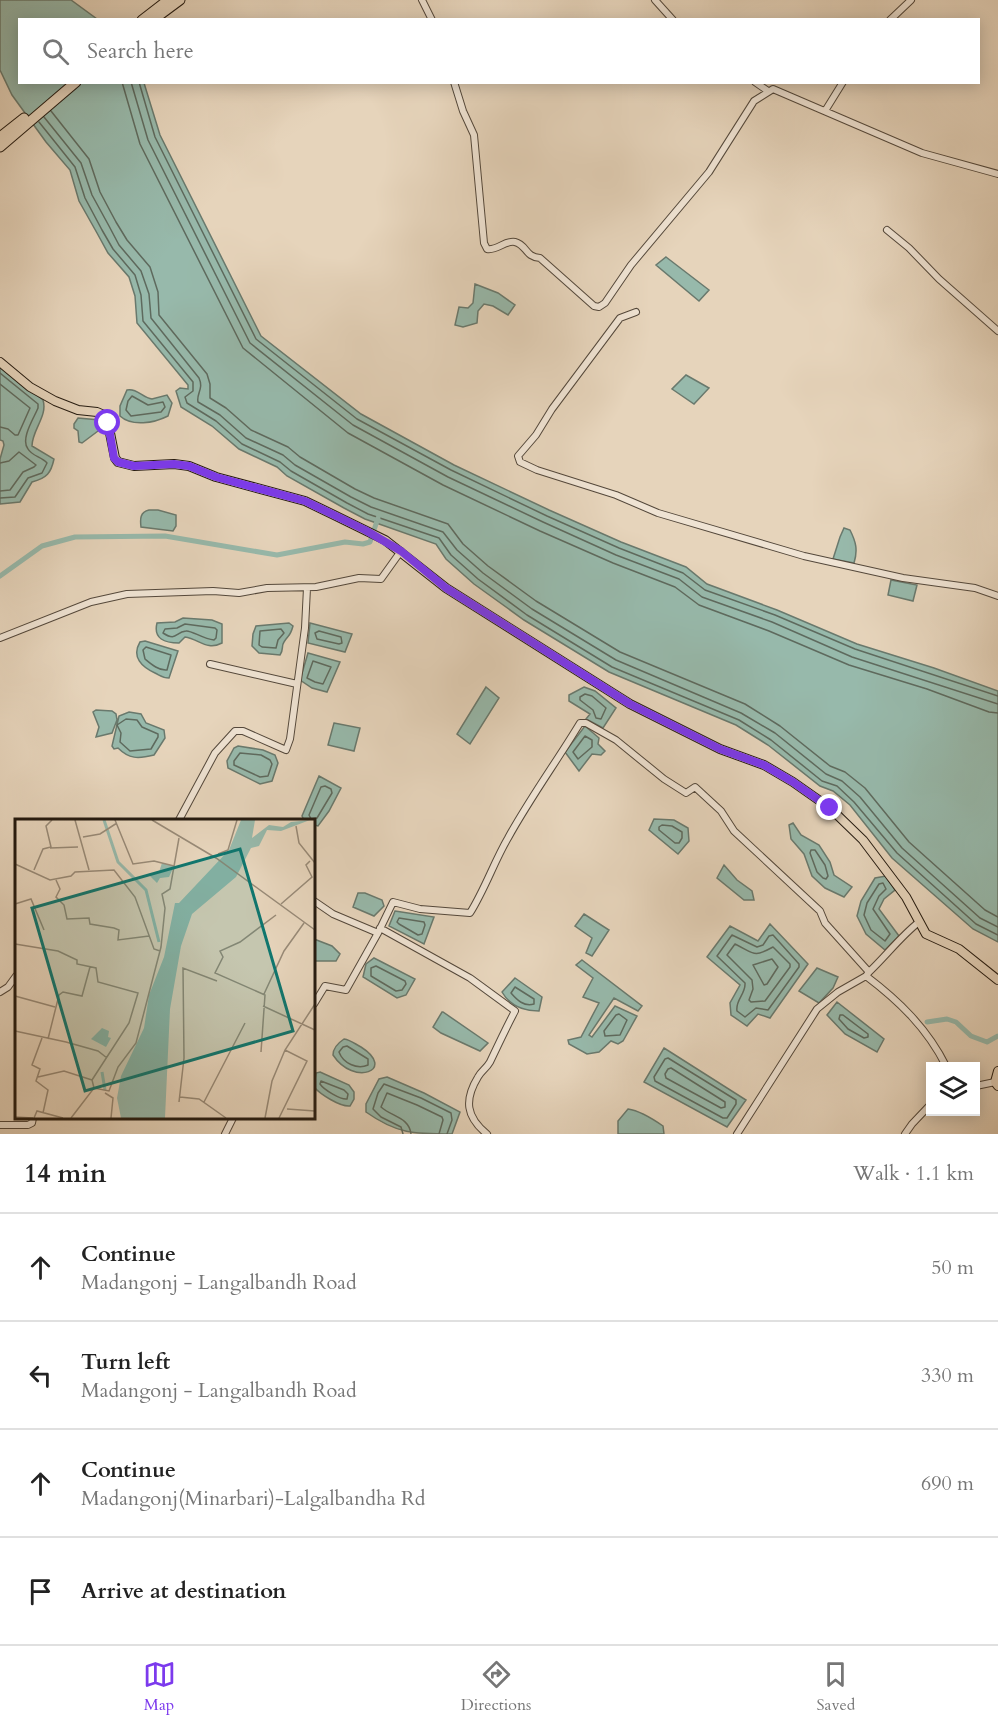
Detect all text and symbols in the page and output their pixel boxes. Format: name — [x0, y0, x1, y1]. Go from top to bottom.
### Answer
search box — [18, 18, 980, 84]
icon: search — [39, 35, 72, 68]
text: Search here — [87, 36, 194, 66]
route start — [94, 409, 120, 435]
route end — [816, 794, 842, 820]
inset map — [15, 819, 315, 1119]
map controls — [926, 1062, 980, 1116]
button: layers — [926, 1062, 980, 1116]
text: 14 min — [24, 1156, 107, 1191]
text: Walk · 1.1 km — [853, 1160, 974, 1187]
text: Continue — [81, 1239, 176, 1269]
icon: ahead — [24, 1251, 57, 1284]
text: 50 m — [931, 1254, 974, 1281]
text: Madangonj - Langalbandh Road — [81, 1269, 357, 1296]
text: Turn left — [81, 1347, 170, 1377]
icon: left — [24, 1359, 57, 1392]
text: 330 m — [921, 1362, 974, 1389]
text: Madangonj - Langalbandh Road — [81, 1377, 357, 1404]
text: Continue — [81, 1455, 176, 1485]
icon: ahead — [24, 1467, 57, 1500]
text: 690 m — [921, 1470, 974, 1497]
text: Madangonj(Minarbari)-Lalgalbandha Rd — [81, 1485, 425, 1512]
icon: arrive — [24, 1575, 57, 1608]
text: Arrive at destination — [81, 1576, 286, 1606]
tab: Map — [143, 1658, 176, 1716]
tab: Directions — [461, 1658, 531, 1716]
tab: Saved — [817, 1658, 855, 1716]

